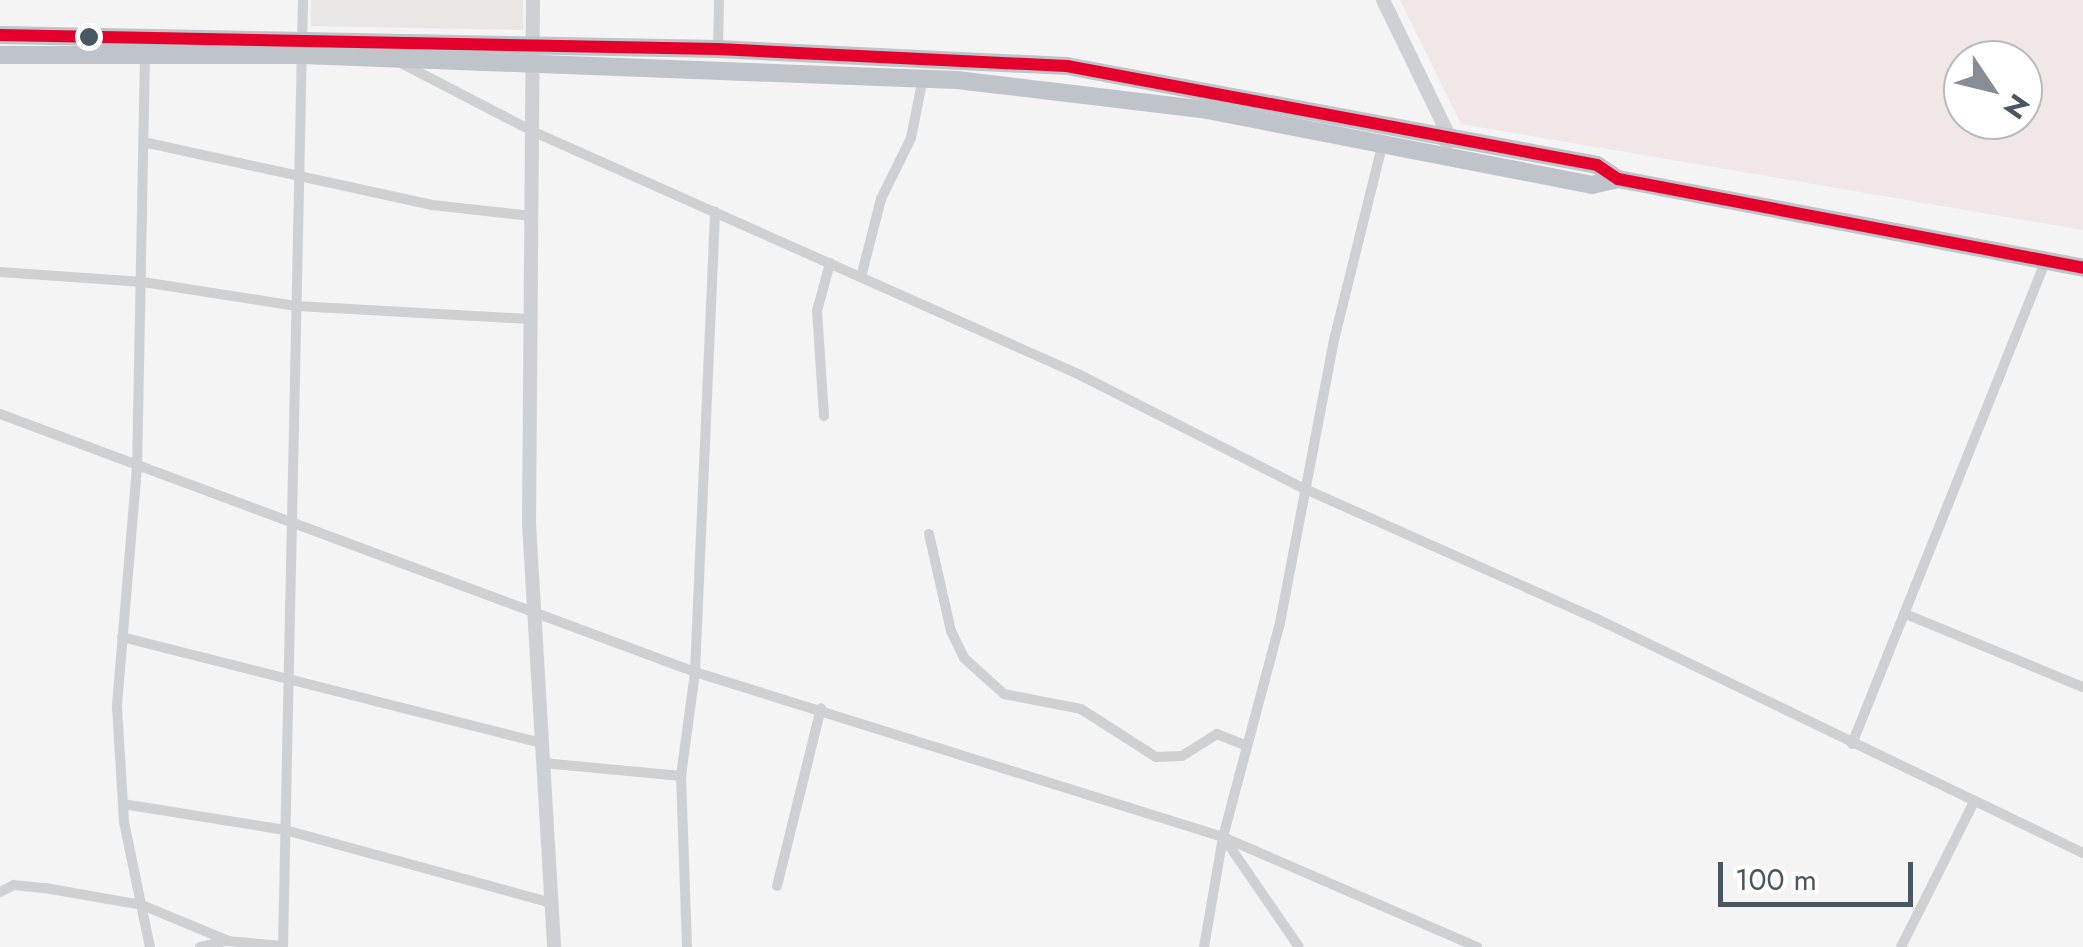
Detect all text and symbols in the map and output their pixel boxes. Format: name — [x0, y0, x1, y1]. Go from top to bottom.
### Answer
unlabelled marker — [79, 27, 99, 47]
north arrow — [1943, 40, 2043, 140]
text: N — [1993, 85, 2040, 127]
scale bar — [1723, 842, 1918, 904]
text: 100 m — [1735, 858, 1817, 901]

